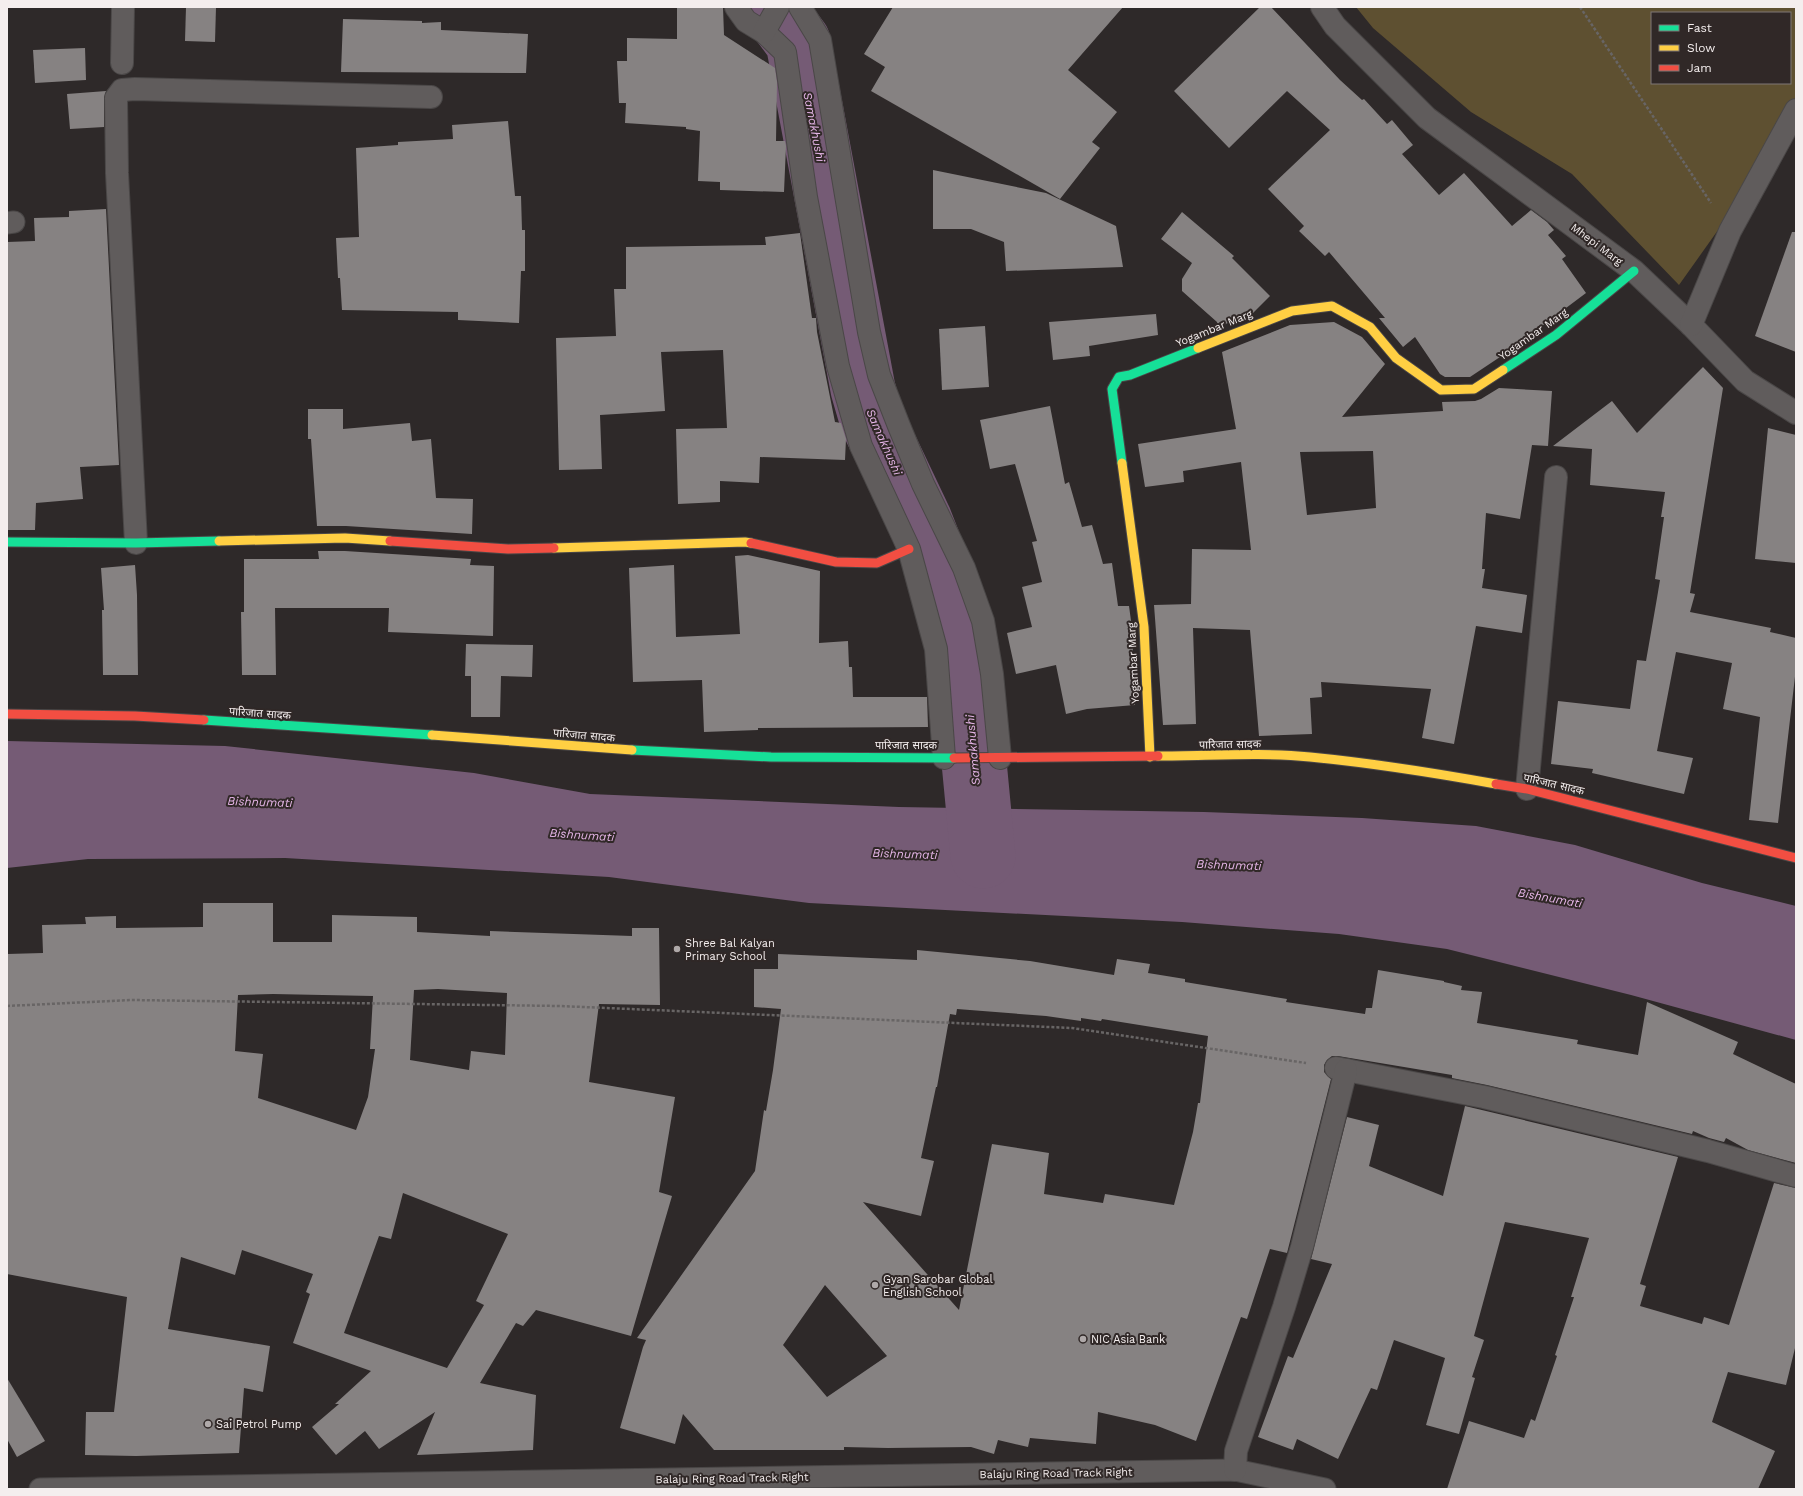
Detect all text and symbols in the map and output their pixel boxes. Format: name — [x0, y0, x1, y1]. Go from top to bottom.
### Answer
legend — [1651, 12, 1791, 84]
text: Fast — [1687, 21, 1712, 35]
text: Slow — [1687, 41, 1715, 55]
text: Jam — [1687, 61, 1712, 75]
water label: Samakhushi — [800, 91, 828, 164]
street label: Mhepi Marg — [1568, 221, 1625, 268]
street label: Yogambar Marg — [1496, 306, 1570, 363]
street label: Yogambar Marg — [1174, 307, 1254, 350]
water label: Samakhushi — [863, 407, 905, 478]
street label: Yogambar Marg — [1125, 622, 1142, 704]
street label: पारिजात सादक — [229, 705, 292, 722]
water label: Samakhushi — [963, 713, 983, 786]
street label: पारिजात सादक — [552, 726, 616, 745]
street label: पारिजात सादक — [1199, 737, 1262, 752]
street label: पारिजात सादक — [875, 739, 938, 752]
street label: पारिजात सादक — [1522, 771, 1586, 798]
water label: Bishnumati — [227, 794, 294, 810]
water label: Bishnumati — [549, 826, 616, 844]
water label: Bishnumati — [872, 846, 939, 862]
water label: Bishnumati — [1196, 857, 1263, 873]
water label: Bishnumati — [1517, 885, 1584, 911]
place label: Shree Bal Kalyan Primary School — [685, 937, 775, 963]
marker: Shree Bal Kalyan Primary School — [672, 944, 682, 954]
place label: Gyan Sarobar Global English School — [883, 1273, 993, 1299]
marker: Gyan Sarobar Global English School — [870, 1280, 880, 1290]
place label: NIC Asia Bank — [1091, 1333, 1165, 1346]
marker: NIC Asia Bank — [1078, 1334, 1088, 1344]
place label: Sai Petrol Pump — [216, 1418, 302, 1431]
marker: Sai Petrol Pump — [203, 1419, 213, 1429]
street label: Balaju Ring Road Track Right — [979, 1466, 1133, 1481]
street label: Balaju Ring Road Track Right — [655, 1471, 809, 1486]

